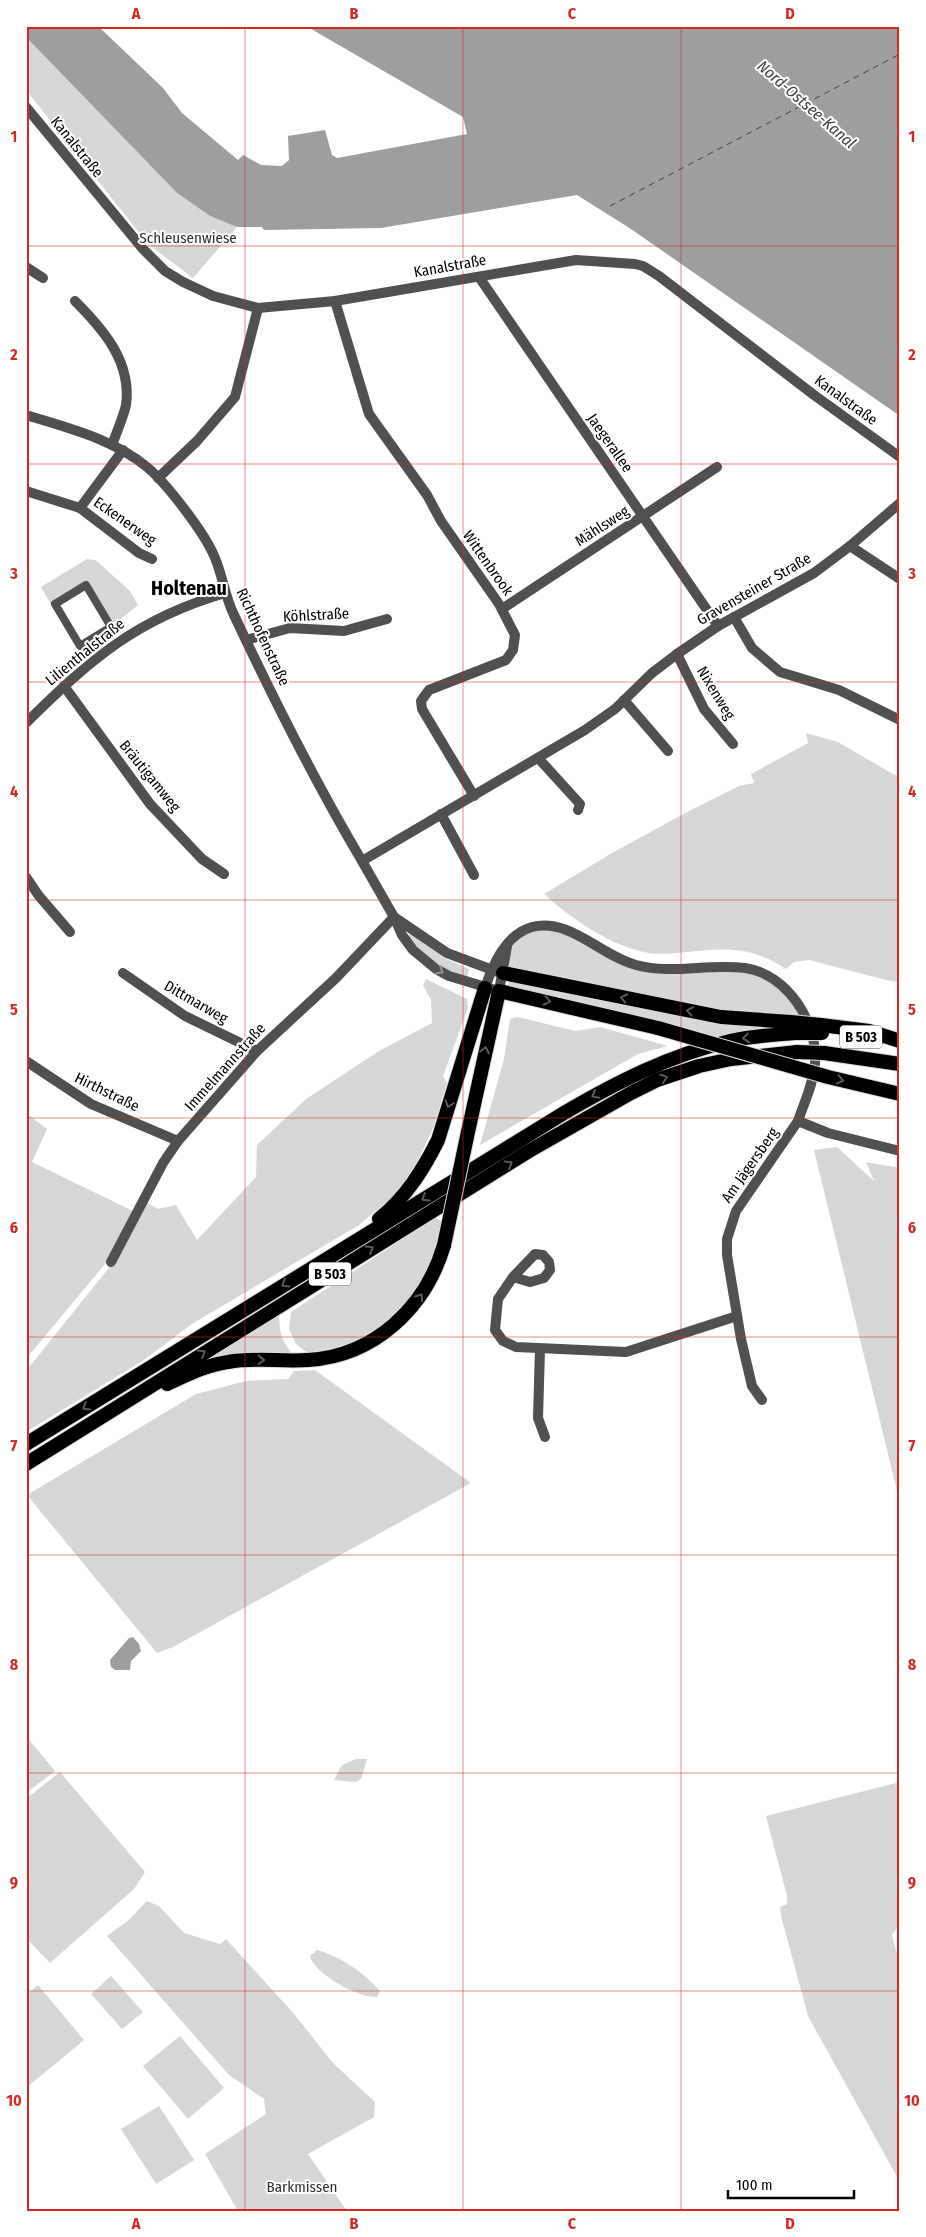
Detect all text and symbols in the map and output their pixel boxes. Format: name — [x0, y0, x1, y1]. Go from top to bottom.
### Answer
text: A — [131, 4, 141, 23]
text: B — [350, 4, 359, 23]
text: C — [568, 4, 577, 23]
text: D — [785, 4, 795, 23]
water label: Nord-Ostsee-Kanal — [753, 56, 860, 152]
street label: Kanalstraße — [47, 113, 107, 181]
text: 1 — [11, 127, 17, 146]
text: 1 — [909, 127, 915, 146]
park label: Schleusenwiese — [139, 229, 237, 247]
street label: Kanalstraße — [412, 251, 488, 281]
text: 2 — [9, 345, 18, 364]
text: 2 — [907, 345, 916, 364]
street label: Kanalstraße — [811, 371, 881, 429]
street label: Jaegerallee — [583, 410, 637, 476]
street label: Eckenerweg — [90, 493, 160, 549]
street label: Mählsweg — [572, 502, 632, 550]
street label: Wittenbrook — [459, 527, 517, 599]
street label: Gravensteiner Straße — [694, 549, 814, 629]
text: 3 — [9, 564, 18, 583]
text: 3 — [907, 564, 916, 583]
district label: Holtenau — [151, 576, 227, 600]
street label: Richthofenstraße — [233, 585, 293, 689]
street label: Köhlstraße — [282, 604, 350, 626]
street label: Lilienthalstraße — [42, 615, 128, 689]
street label: Nixenweg — [693, 663, 739, 723]
street label: Bräutigamweg — [116, 737, 184, 815]
text: 4 — [10, 782, 18, 801]
text: 4 — [908, 782, 916, 801]
one-way arrow — [434, 964, 443, 974]
street label: Dittmarweg — [161, 977, 231, 1027]
one-way arrow — [620, 993, 629, 1004]
one-way arrow — [542, 995, 551, 1006]
text: 5 — [10, 1000, 18, 1019]
text: 5 — [908, 1000, 916, 1019]
one-way arrow — [685, 1006, 694, 1016]
street label: Immelmannstraße — [181, 1019, 269, 1115]
road number: B 503 — [840, 1026, 882, 1048]
one-way arrow — [742, 1032, 750, 1043]
one-way arrow — [480, 1046, 490, 1055]
street label: Hirthstraße — [72, 1069, 142, 1115]
one-way arrow — [659, 1074, 668, 1084]
one-way arrow — [835, 1074, 844, 1085]
one-way arrow — [591, 1088, 600, 1098]
one-way arrow — [445, 1100, 455, 1108]
street label: Am Jägersberg — [718, 1124, 782, 1206]
one-way arrow — [503, 1160, 512, 1170]
one-way arrow — [421, 1192, 430, 1201]
text: 6 — [10, 1218, 18, 1237]
text: 6 — [908, 1218, 916, 1237]
one-way arrow — [365, 1246, 374, 1256]
road number: B 503 — [309, 1262, 351, 1286]
one-way arrow — [282, 1277, 291, 1287]
one-way arrow — [414, 1293, 423, 1303]
one-way arrow — [197, 1349, 206, 1359]
one-way arrow — [258, 1355, 265, 1365]
one-way arrow — [82, 1401, 91, 1410]
text: 7 — [11, 1436, 18, 1455]
text: 7 — [909, 1436, 916, 1455]
text: 8 — [10, 1655, 19, 1674]
text: 8 — [908, 1655, 917, 1674]
text: 9 — [10, 1873, 18, 1892]
text: 9 — [908, 1873, 916, 1892]
text: 10 — [6, 2091, 22, 2110]
text: 10 — [904, 2091, 920, 2110]
scale bar — [728, 2167, 855, 2199]
text: 100 m — [736, 2176, 773, 2194]
park label: Barkmissen — [266, 2178, 338, 2196]
text: A — [131, 2214, 141, 2233]
text: B — [350, 2214, 359, 2233]
text: C — [568, 2214, 577, 2233]
text: D — [785, 2214, 795, 2233]

